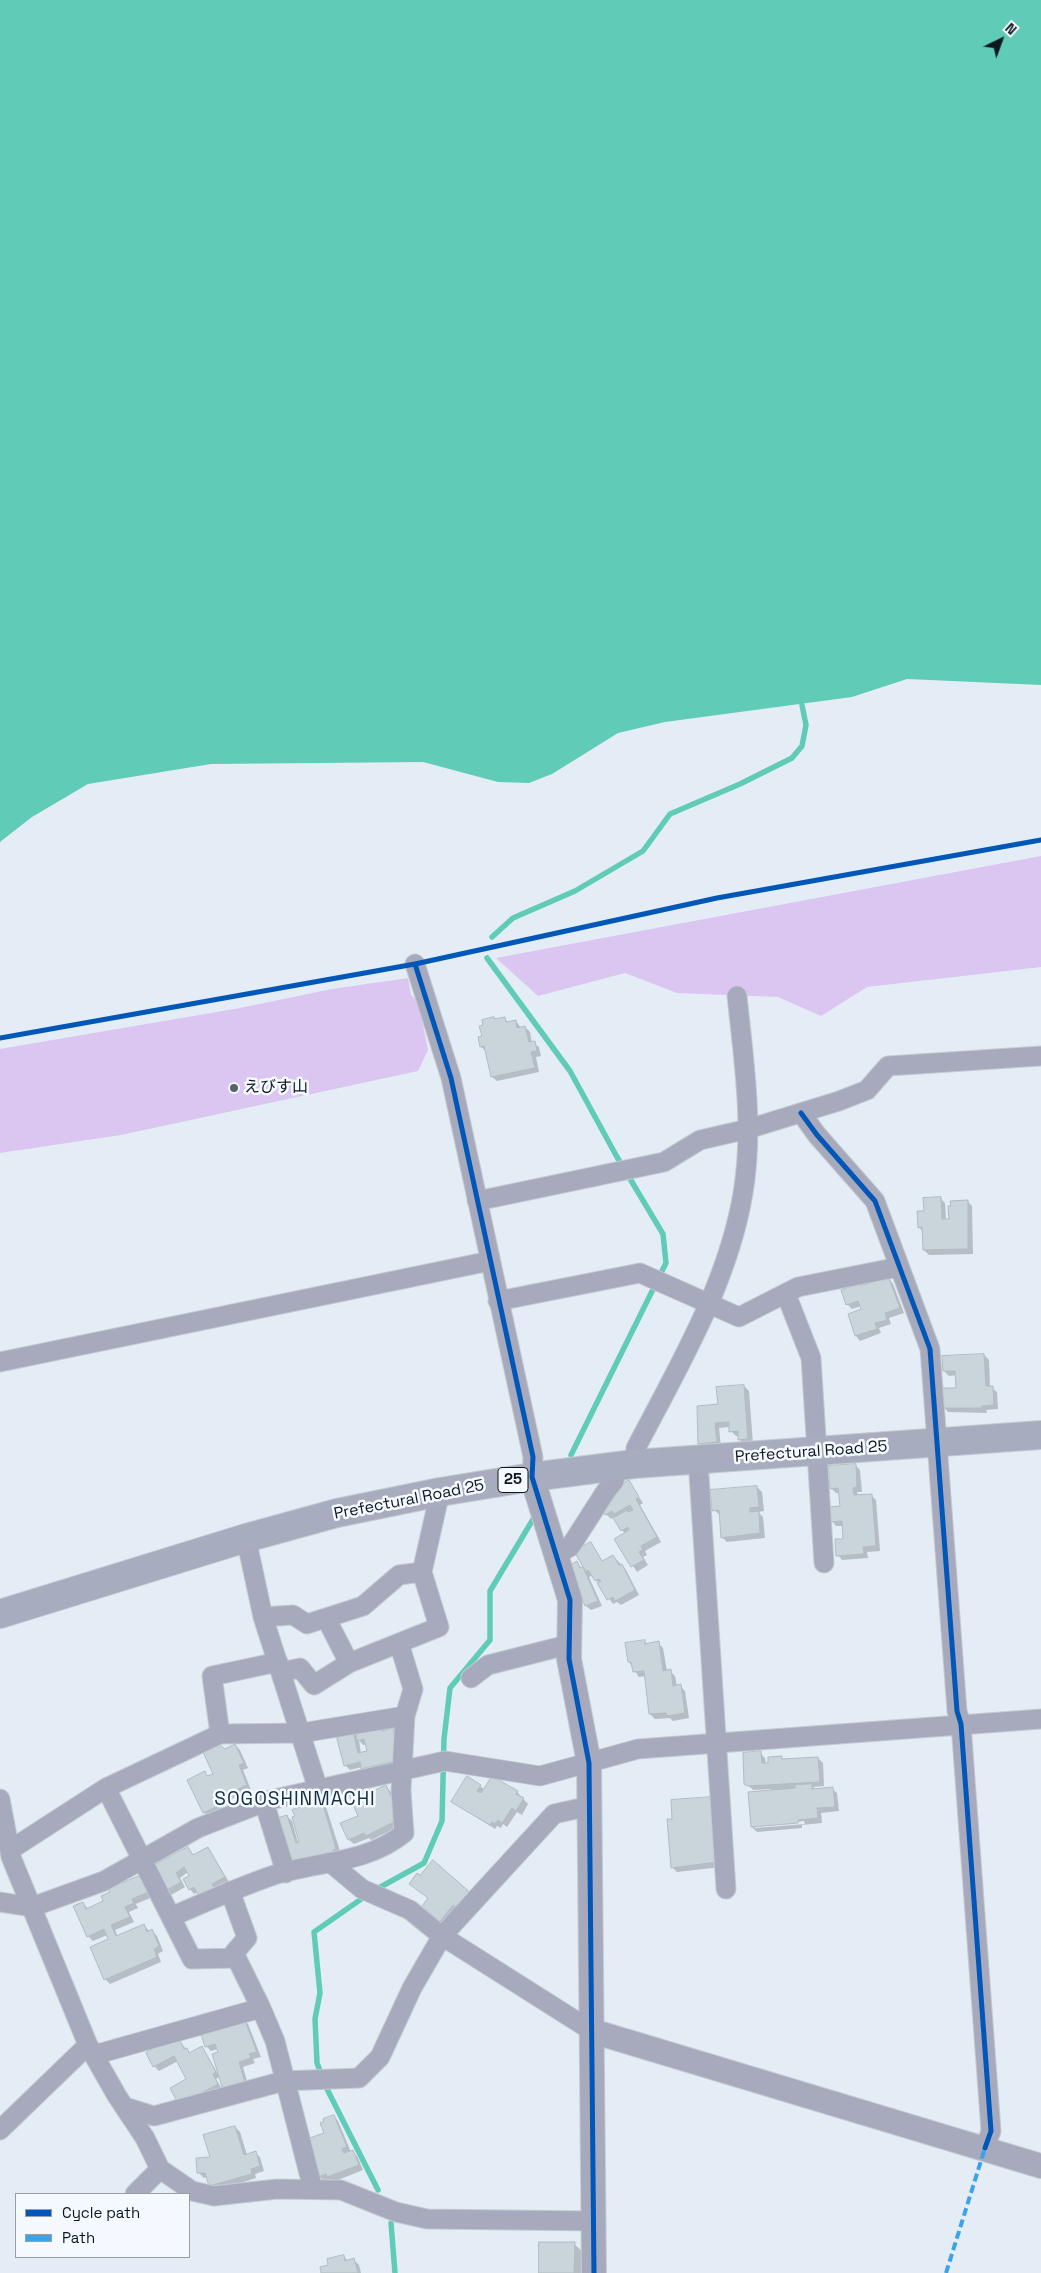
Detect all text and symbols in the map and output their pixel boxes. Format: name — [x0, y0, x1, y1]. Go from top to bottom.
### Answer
north arrow — [976, 15, 1026, 65]
text: N — [1002, 19, 1021, 39]
place label: えびす山 — [244, 1078, 308, 1098]
marker: えびす山 — [228, 1082, 240, 1094]
street label: Prefectural Road 25 — [734, 1437, 888, 1467]
road number: 25 — [498, 1468, 528, 1492]
street label: Prefectural Road 25 — [332, 1476, 486, 1524]
district label: SOGOSHINMACHI — [213, 1789, 377, 1811]
legend — [15, 2193, 190, 2258]
text: Cycle path — [62, 2203, 140, 2222]
text: Path — [62, 2228, 95, 2247]

